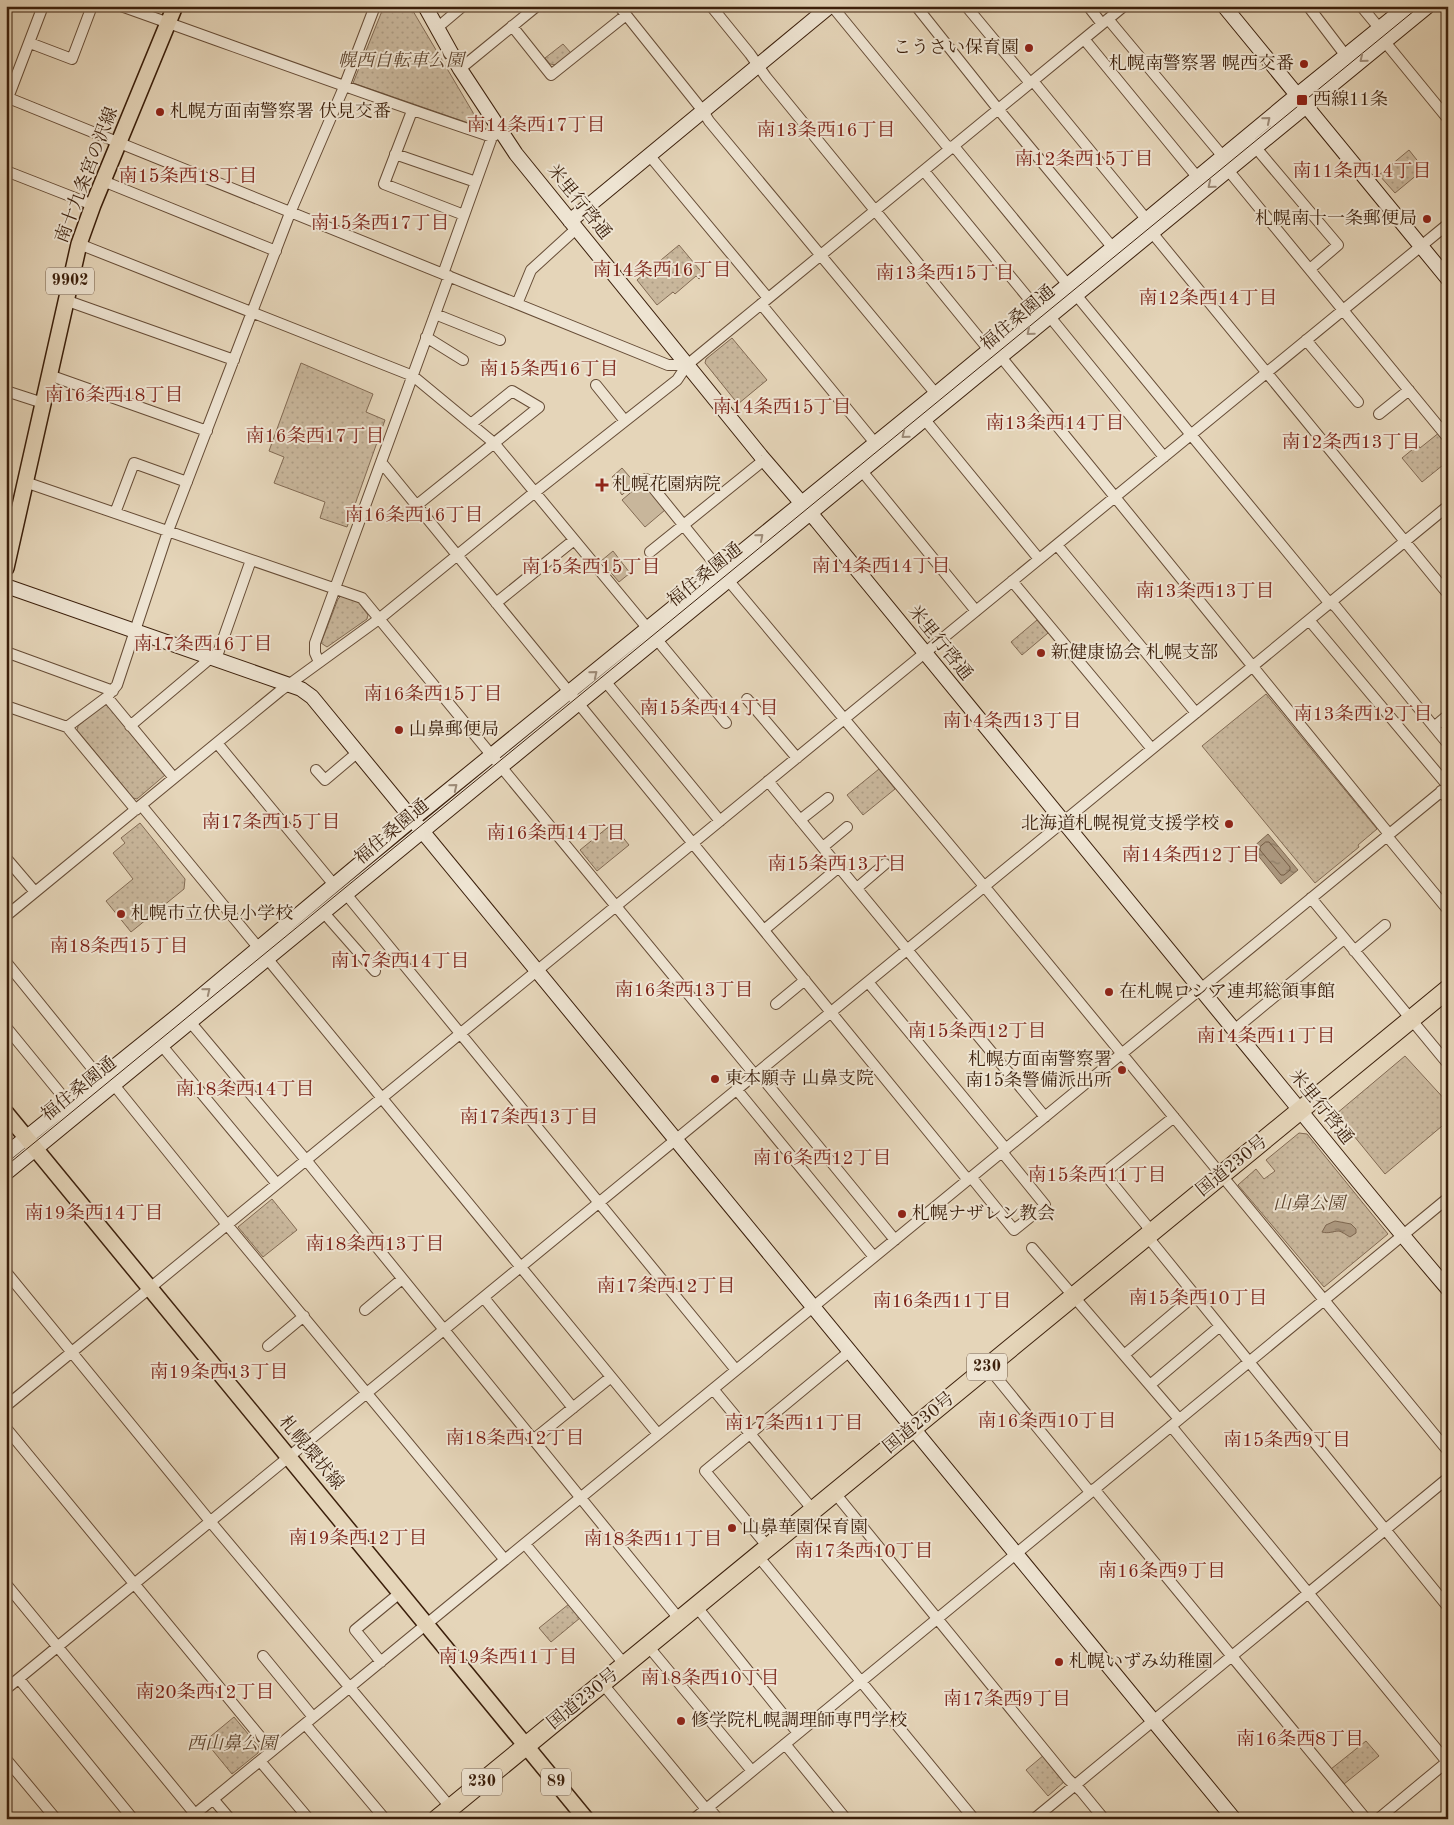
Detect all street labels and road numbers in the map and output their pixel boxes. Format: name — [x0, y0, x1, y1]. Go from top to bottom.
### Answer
street label: 南十九条宮の沢線 — [51, 104, 121, 245]
street label: 米里行啓通 — [544, 160, 616, 243]
road number: 9902 — [46, 268, 94, 294]
street label: 福住桑園通 — [976, 281, 1058, 354]
street label: 福住桑園通 — [663, 538, 746, 610]
street label: 米里行啓通 — [905, 601, 977, 684]
street label: 福住桑園通 — [350, 795, 432, 868]
street label: 福住桑園通 — [37, 1052, 120, 1124]
street label: 米里行啓通 — [1286, 1065, 1358, 1148]
street label: 国道230号 — [1192, 1131, 1271, 1200]
road number: 230 — [967, 1354, 1007, 1380]
street label: 国道230号 — [879, 1388, 958, 1457]
street label: 札幌環状線 — [275, 1411, 348, 1493]
street label: 国道230号 — [543, 1664, 622, 1733]
road number: 230 — [462, 1768, 502, 1795]
road number: 89 — [541, 1768, 571, 1795]

